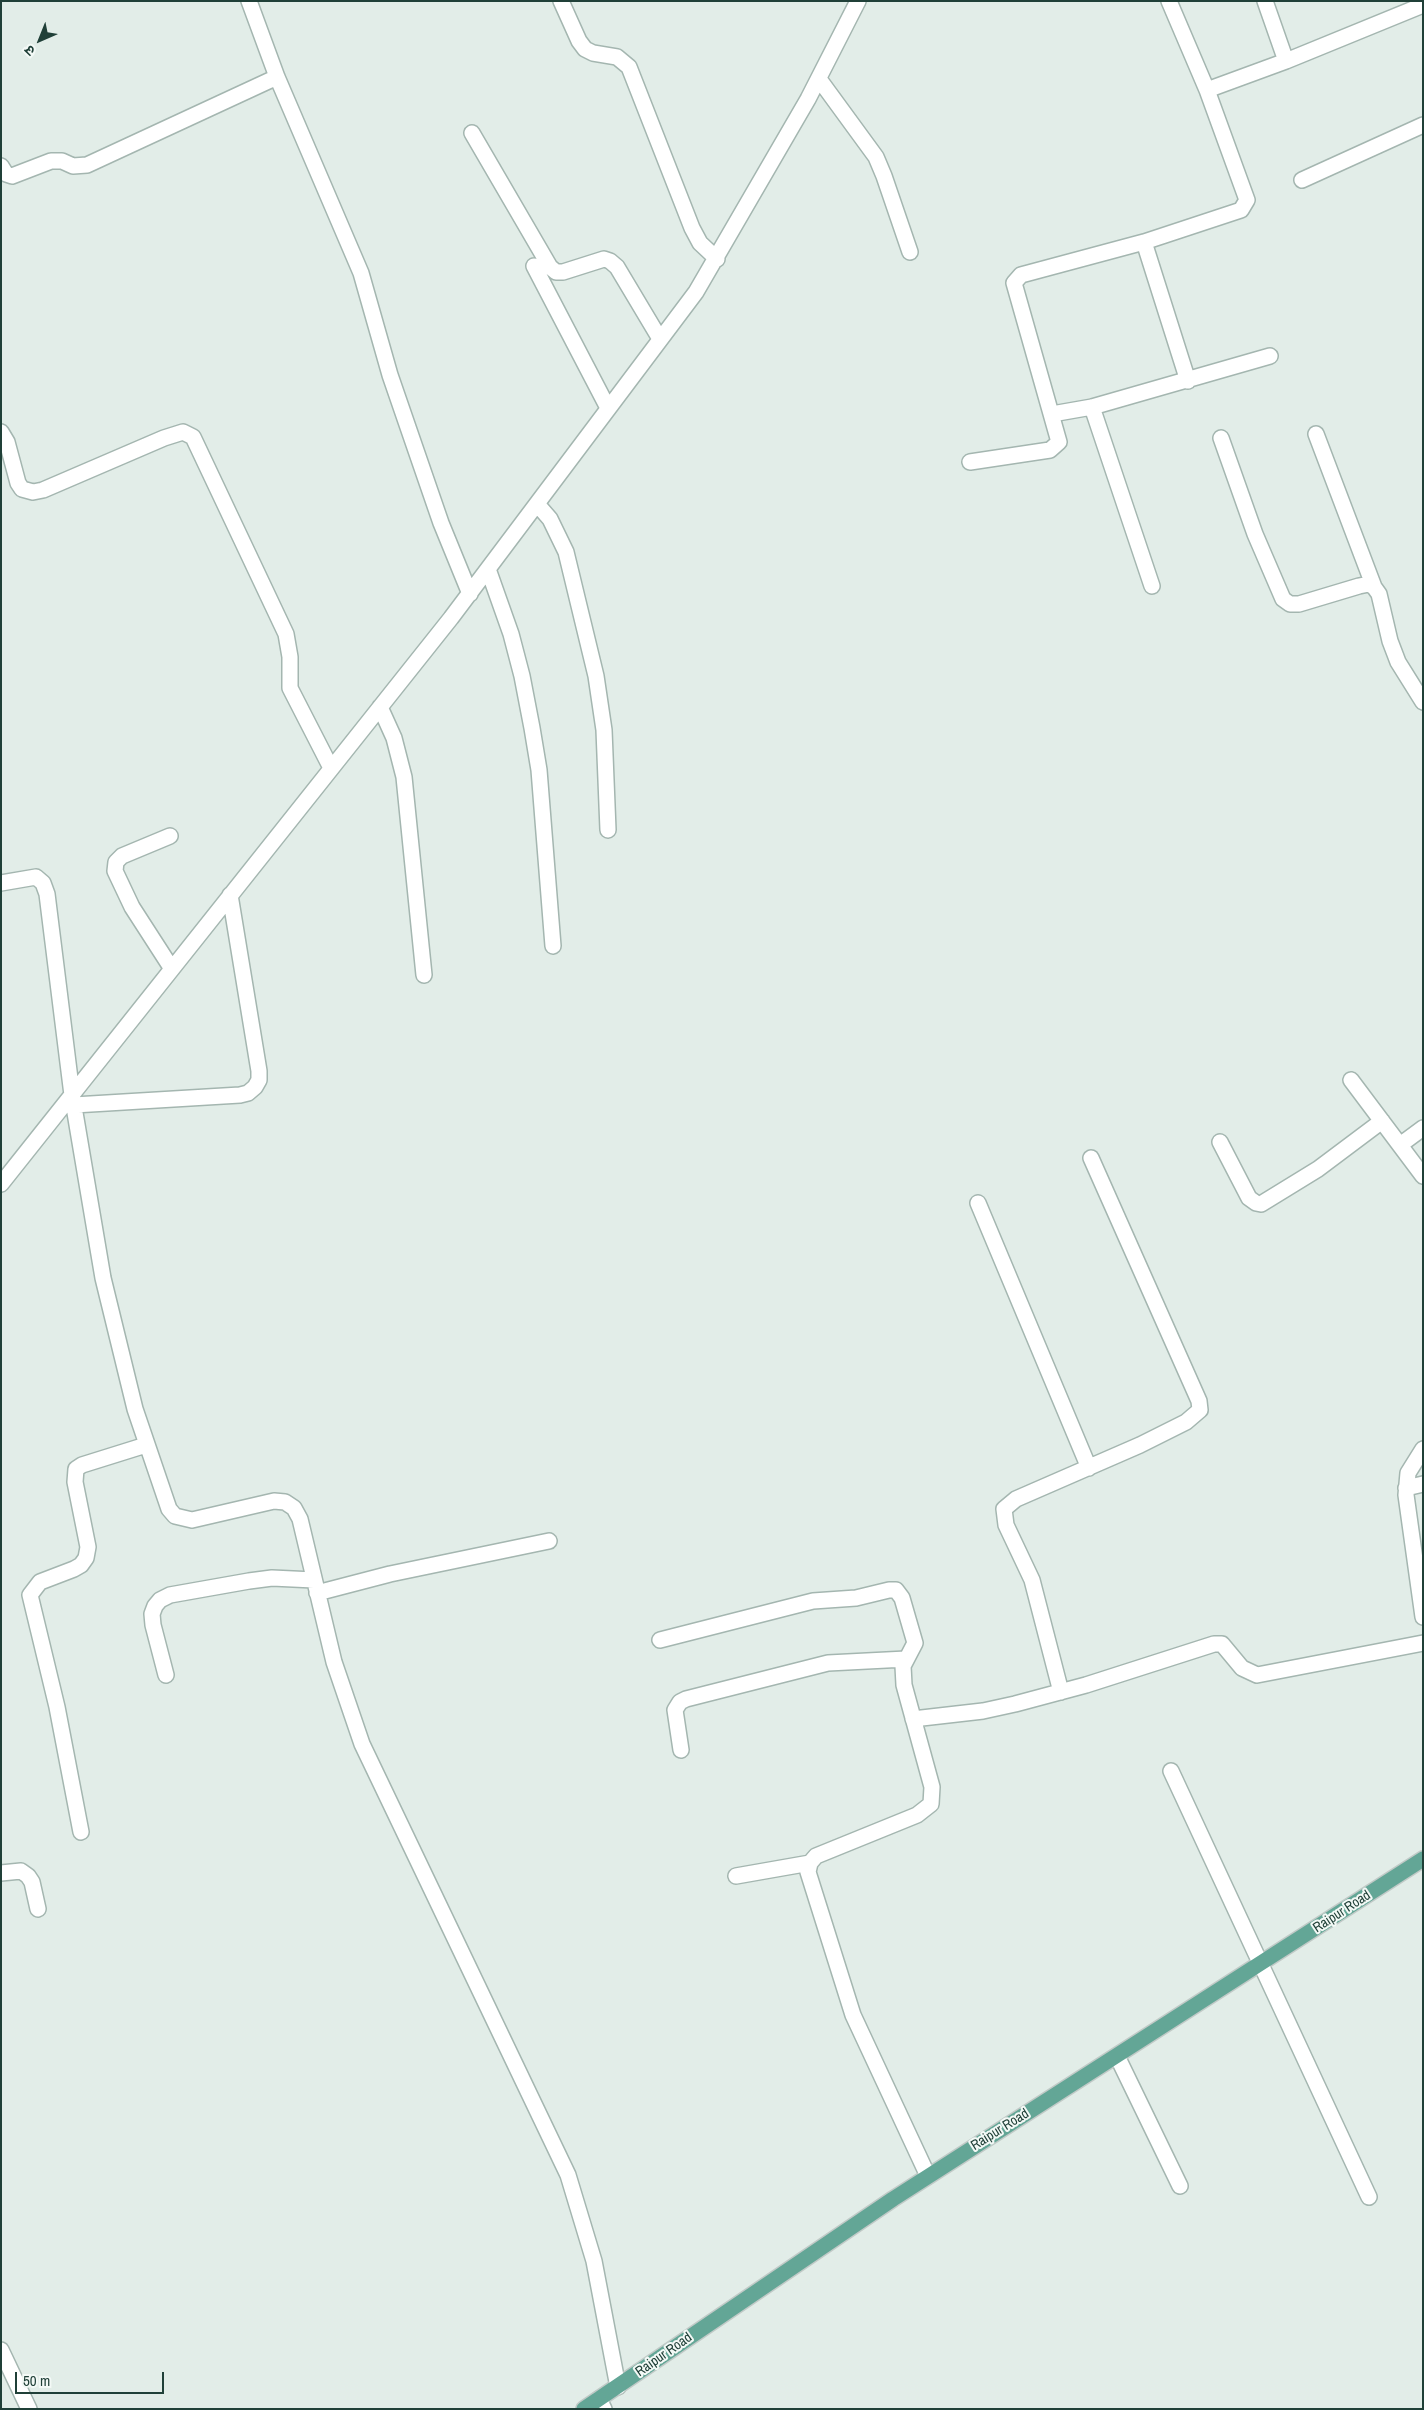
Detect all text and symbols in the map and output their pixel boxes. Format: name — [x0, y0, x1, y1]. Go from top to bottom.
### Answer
north arrow — [15, 15, 65, 65]
text: उ — [20, 41, 39, 60]
street label: Raipur Road — [1310, 1887, 1374, 1937]
street label: Raipur Road — [968, 2106, 1032, 2154]
street label: Raipur Road — [633, 2329, 695, 2381]
scale bar — [18, 2362, 166, 2394]
text: 50 m — [23, 2370, 50, 2391]

